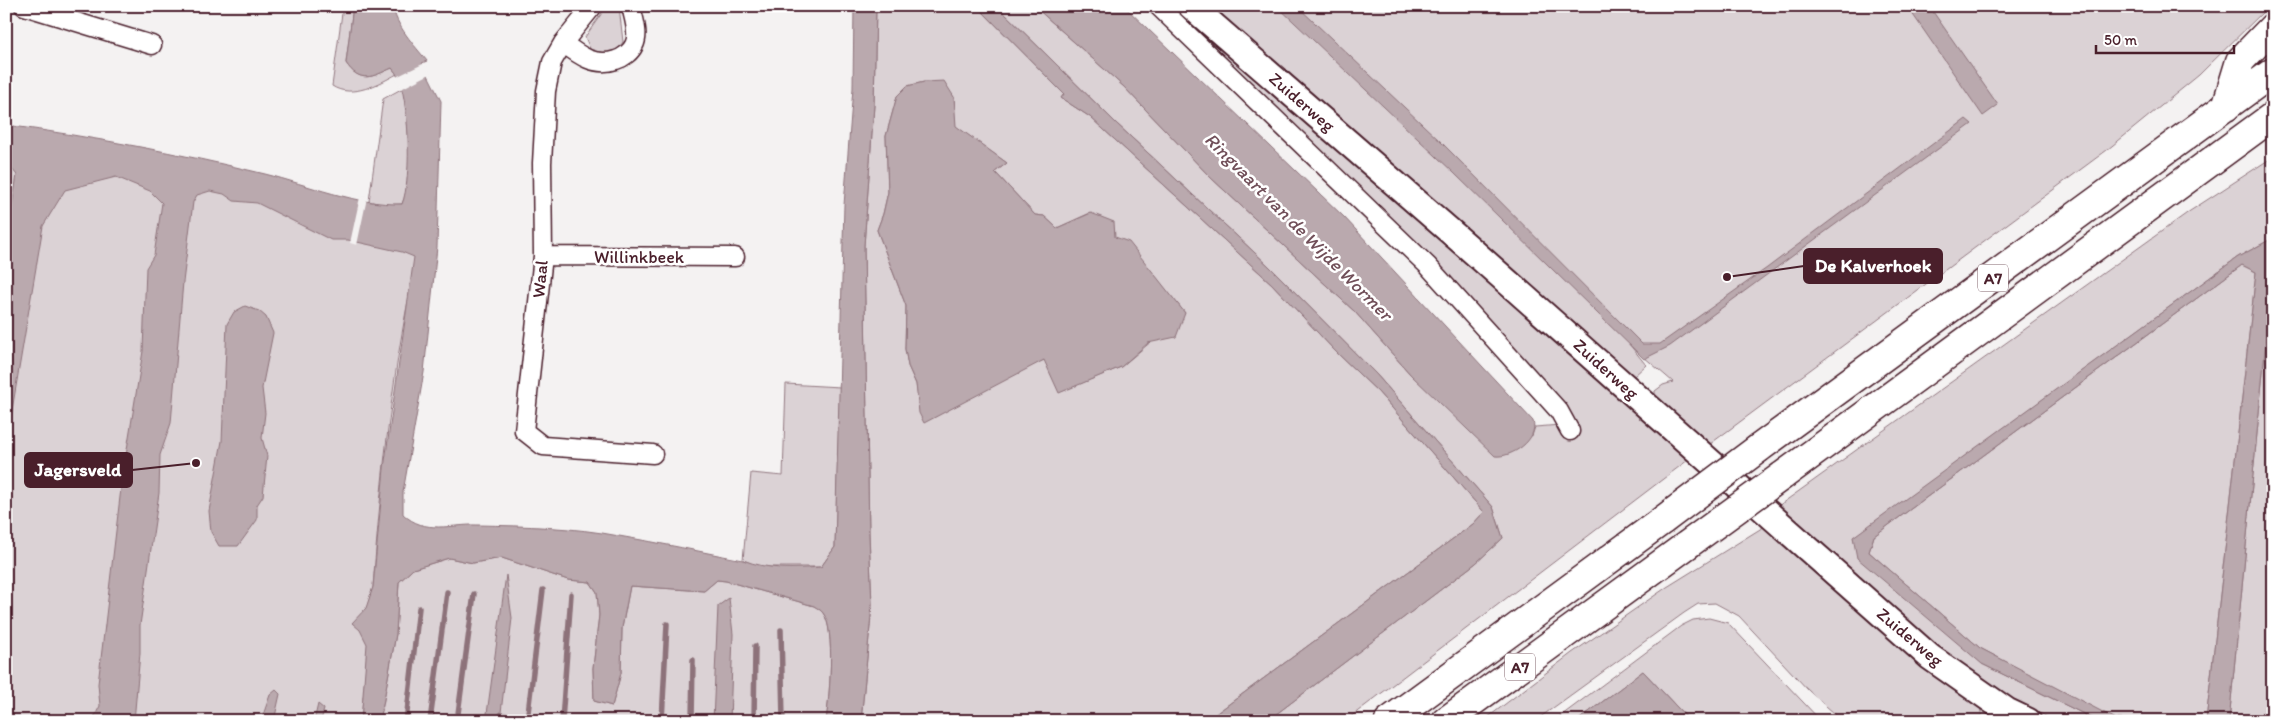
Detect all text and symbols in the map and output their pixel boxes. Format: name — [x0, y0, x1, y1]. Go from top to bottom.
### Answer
scale bar — [2096, 22, 2234, 54]
text: 50 m — [2104, 31, 2137, 49]
street label: Zuiderweg — [1264, 67, 1340, 137]
water label: Ringvaart van de Wijde Wormer — [1200, 128, 1399, 327]
street label: Willinkbeek — [594, 246, 685, 268]
callout: De Kalverhoek — [1804, 249, 1942, 283]
text: De Kalverhoek — [1815, 254, 1932, 277]
street label: Waal — [527, 259, 553, 299]
road number: A7 — [1978, 264, 2008, 292]
street label: Zuiderweg — [1569, 334, 1644, 405]
callout: Jagersveld — [25, 453, 132, 487]
text: Jagersveld — [34, 458, 122, 481]
street label: Zuiderweg — [1872, 603, 1948, 672]
road number: A7 — [1505, 654, 1535, 680]

